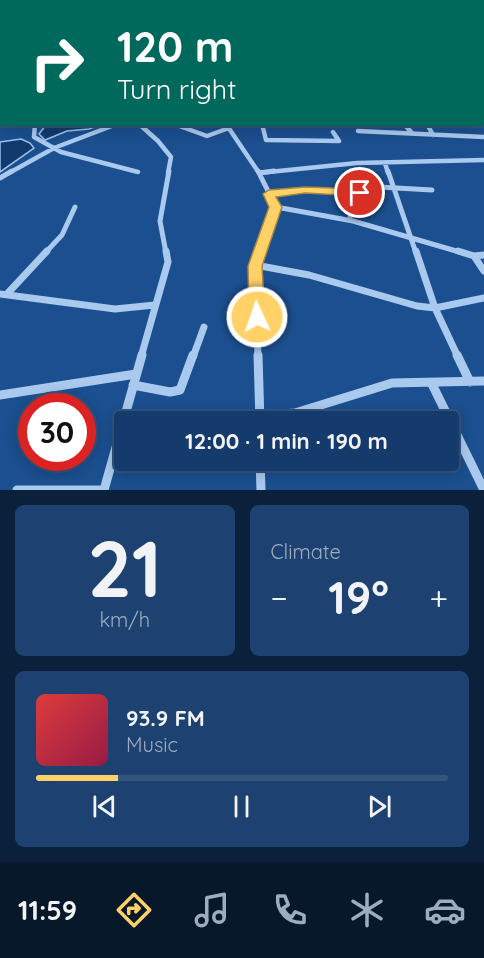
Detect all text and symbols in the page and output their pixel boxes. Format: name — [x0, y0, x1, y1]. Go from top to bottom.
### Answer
text: 120 m — [117, 20, 234, 73]
icon: right — [18, 24, 96, 102]
text: Turn right — [117, 72, 236, 106]
pin — [334, 167, 385, 218]
icon: arrive — [343, 176, 376, 209]
position arrow — [225, 285, 289, 349]
speed limit sign: 30 — [18, 393, 96, 471]
text: 12:00 · 1 min · 190 m — [185, 427, 388, 455]
text: 21 — [87, 519, 162, 617]
text: Climate — [271, 539, 341, 564]
text: 19° — [328, 569, 389, 625]
text: − — [271, 577, 288, 618]
text: + — [429, 577, 448, 618]
text: km/h — [99, 607, 150, 632]
text: 93.9 FM — [126, 704, 205, 732]
text: Music — [126, 732, 178, 757]
icon: previous — [88, 790, 121, 823]
icon: pause — [225, 790, 258, 823]
icon: next — [363, 790, 396, 823]
icon: directions — [113, 889, 155, 931]
icon: music — [191, 889, 233, 931]
icon: phone — [269, 889, 311, 931]
icon: climate — [346, 889, 388, 931]
icon: car — [424, 889, 466, 931]
text: 11:59 — [18, 893, 77, 927]

